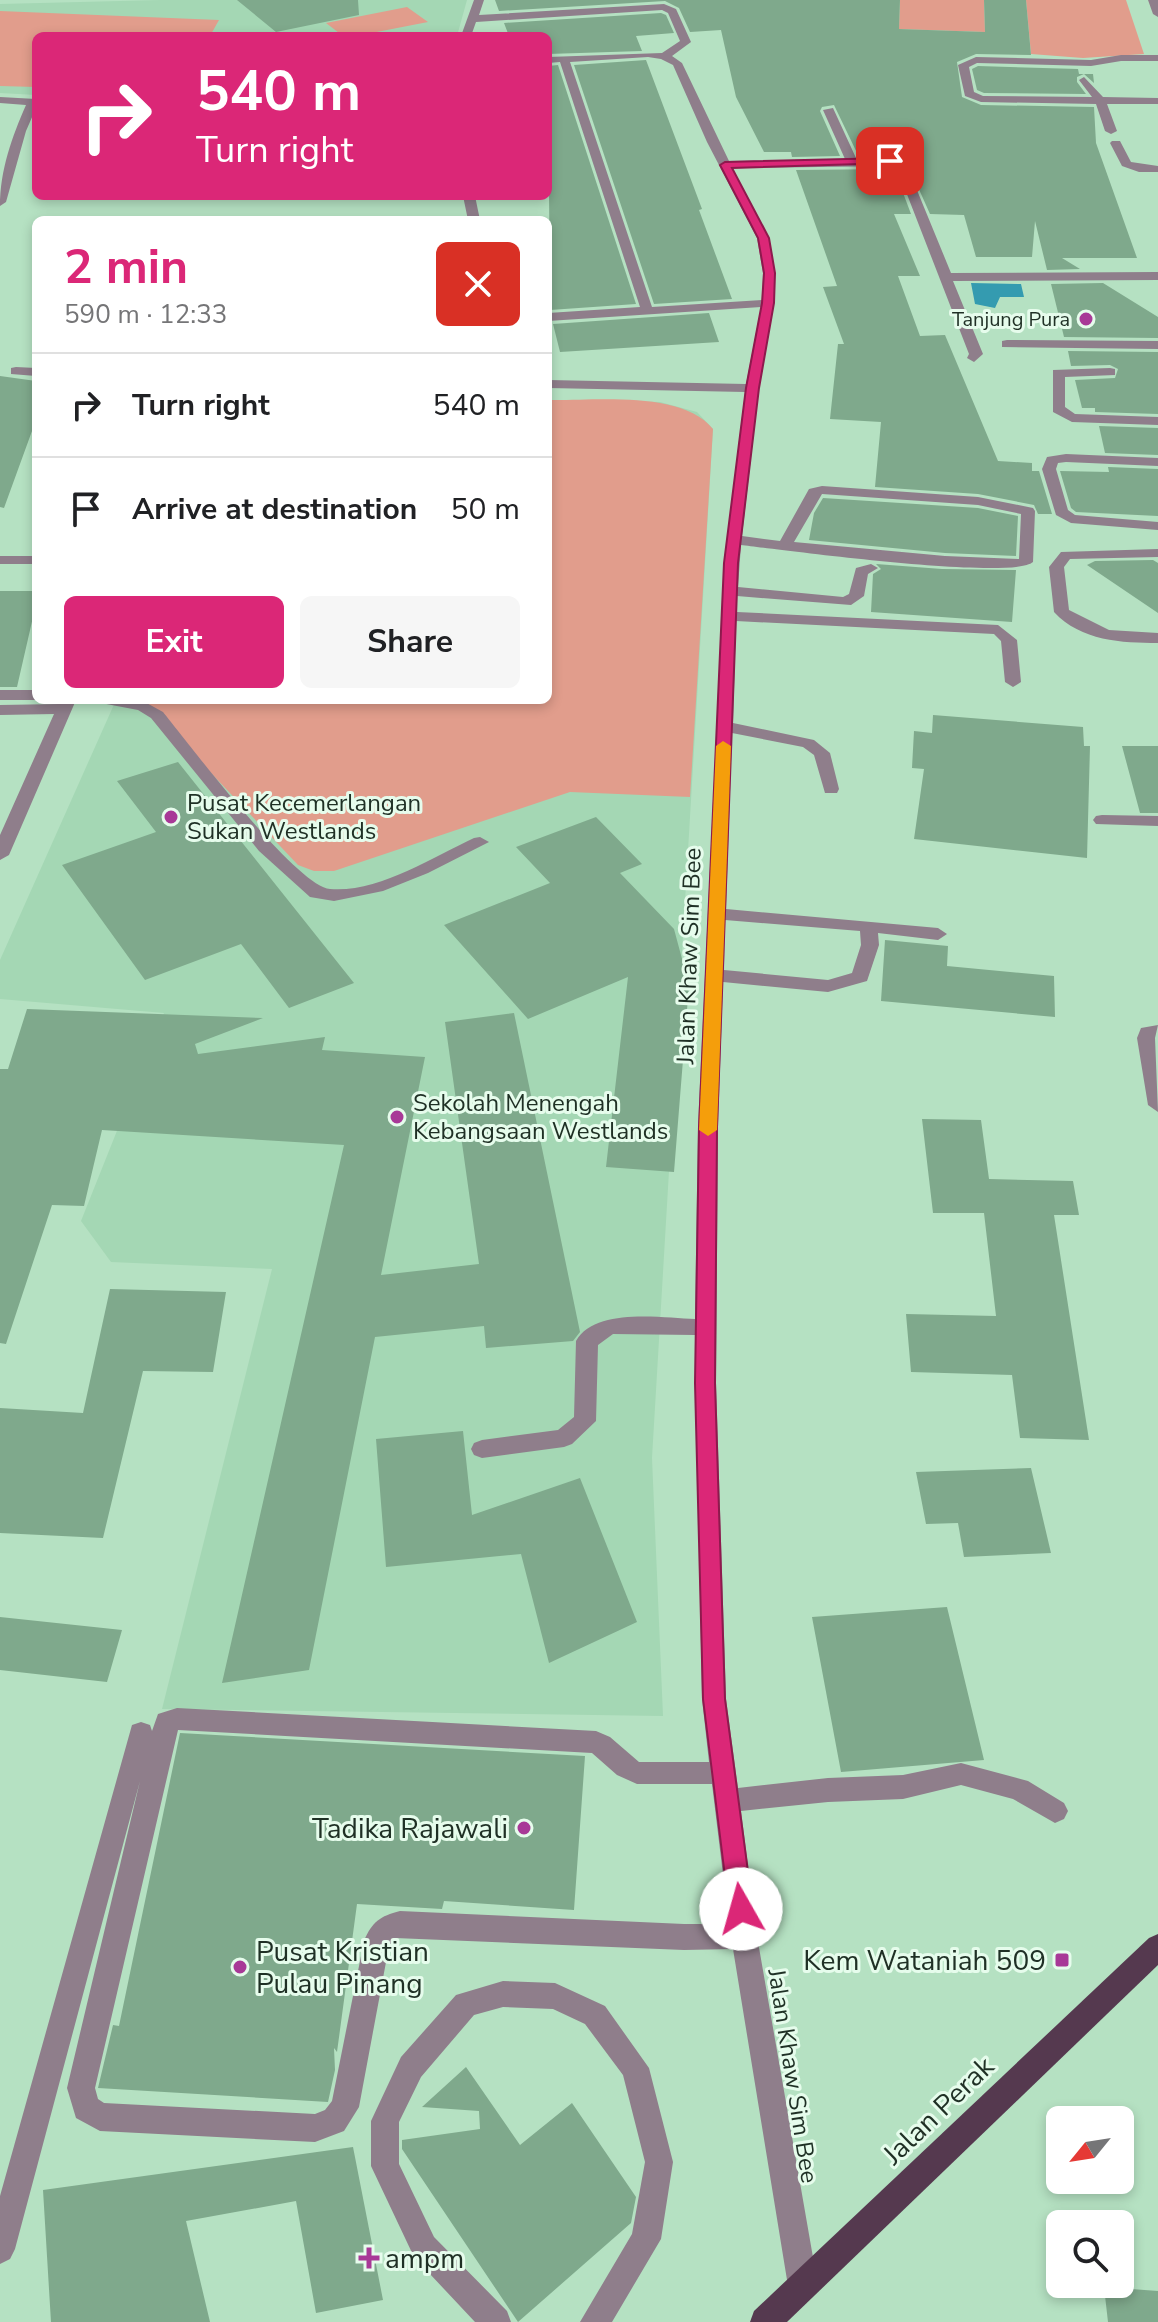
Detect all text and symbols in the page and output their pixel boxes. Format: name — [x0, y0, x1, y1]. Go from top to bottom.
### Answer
text: 540 m — [196, 53, 361, 130]
icon: right — [64, 64, 168, 168]
text: Turn right — [196, 126, 353, 175]
pin — [856, 127, 924, 195]
icon: arrive — [868, 139, 912, 183]
text: 2 min — [64, 234, 188, 300]
button: close — [436, 242, 520, 326]
text: 590 m · 12:33 — [64, 297, 227, 332]
place label: Tanjung Pura — [952, 306, 1070, 333]
marker: Tanjung Pura — [1077, 310, 1095, 328]
icon: right — [64, 383, 108, 427]
text: Turn right — [132, 385, 270, 426]
text: 540 m — [433, 385, 520, 426]
icon: arrive — [64, 487, 108, 531]
text: Arrive at destination — [132, 489, 417, 530]
text: 50 m — [451, 489, 520, 530]
button: Exit — [64, 596, 284, 688]
button: Share — [300, 596, 520, 688]
place label: Pusat Kecemerlangan Sukan Westlands — [187, 787, 421, 847]
marker: Pusat Kecemerlangan Sukan Westlands — [162, 808, 180, 826]
street label: Jalan Khaw Sim Bee — [669, 847, 709, 1066]
place label: Sekolah Menengah Kebangsaan Westlands — [413, 1087, 668, 1147]
marker: Sekolah Menengah Kebangsaan Westlands — [388, 1108, 406, 1126]
place label: Tadika Rajawali — [312, 1810, 508, 1848]
marker: Tadika Rajawali — [515, 1819, 533, 1837]
position arrow — [699, 1867, 783, 1951]
place label: Pusat Kristian Pulau Pinang — [256, 1933, 429, 2003]
place label: Kem Wataniah 509 — [803, 1942, 1046, 1980]
marker: Kem Wataniah 509 — [1053, 1951, 1071, 1969]
marker: Pusat Kristian Pulau Pinang — [231, 1958, 249, 1976]
street label: Jalan Khaw Sim Bee — [760, 1966, 826, 2185]
street label: Jalan Perak — [874, 2047, 1003, 2174]
north arrow — [1046, 2106, 1134, 2194]
map controls — [1046, 2106, 1134, 2298]
button: search — [1046, 2210, 1134, 2298]
place label: ampm — [385, 2240, 464, 2278]
marker: ampm — [360, 2249, 378, 2267]

